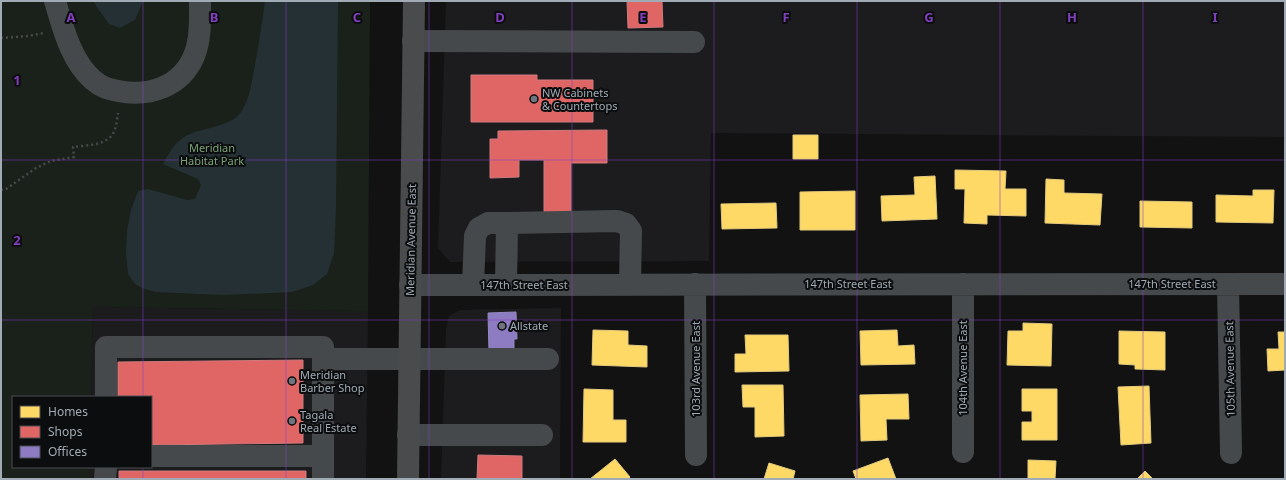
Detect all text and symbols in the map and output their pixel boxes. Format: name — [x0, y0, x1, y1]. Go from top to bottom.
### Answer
text: A — [67, 8, 76, 26]
text: B — [210, 8, 218, 26]
text: C — [353, 8, 361, 26]
text: D — [495, 8, 505, 26]
text: E — [639, 8, 647, 26]
text: F — [782, 8, 790, 26]
text: G — [924, 8, 934, 26]
text: H — [1067, 8, 1077, 26]
text: I — [1212, 8, 1218, 26]
text: 1 — [13, 71, 21, 89]
place label: NW Cabinets & Countertops — [542, 85, 618, 113]
marker: NW Cabinets & Countertops — [529, 94, 539, 104]
park label: Meridian Habitat Park — [180, 140, 244, 168]
street label: Meridian Avenue East — [402, 184, 419, 296]
text: 2 — [13, 231, 21, 249]
street label: 147th Street East — [804, 276, 892, 291]
street label: 147th Street East — [1128, 276, 1216, 291]
street label: 147th Street East — [480, 277, 568, 292]
place label: Allstate — [510, 318, 548, 333]
street label: 104th Avenue East — [955, 320, 970, 416]
marker: Allstate — [497, 321, 507, 331]
street label: 103rd Avenue East — [688, 321, 703, 417]
street label: 105th Avenue East — [1221, 321, 1238, 417]
place label: Meridian Barber Shop — [300, 367, 365, 395]
marker: Meridian Barber Shop — [287, 376, 297, 386]
legend — [12, 396, 152, 468]
text: Homes — [48, 403, 88, 420]
place label: Tagala Real Estate — [300, 407, 357, 435]
marker: Tagala Real Estate — [287, 416, 297, 426]
text: Shops — [48, 423, 83, 440]
text: Offices — [48, 443, 87, 460]

